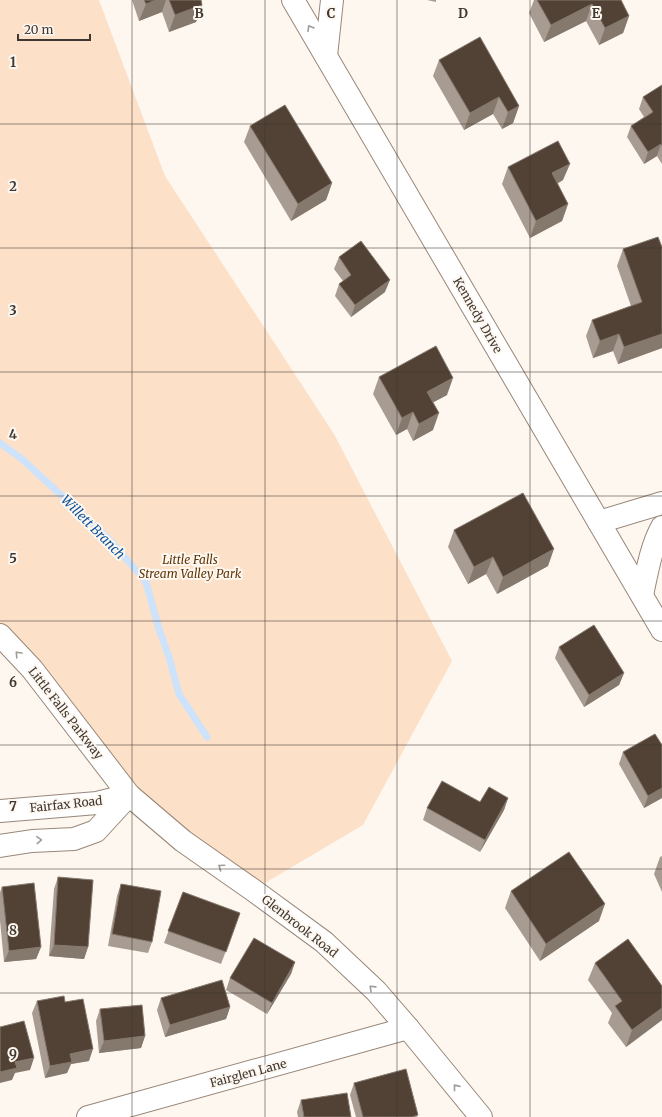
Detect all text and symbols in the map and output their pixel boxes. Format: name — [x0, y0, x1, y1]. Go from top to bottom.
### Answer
text: B — [194, 5, 204, 22]
text: C — [327, 5, 336, 22]
text: D — [458, 5, 468, 22]
text: E — [592, 5, 601, 22]
scale bar — [18, 16, 90, 42]
text: 20 m — [24, 22, 53, 37]
one-way arrow — [307, 25, 314, 32]
text: 1 — [10, 54, 16, 71]
text: 2 — [9, 178, 17, 195]
street label: Kennedy Drive — [450, 274, 506, 356]
text: 3 — [9, 302, 17, 319]
text: 4 — [9, 426, 18, 443]
water label: Willett Branch — [57, 491, 129, 563]
text: 5 — [9, 550, 17, 567]
park label: Little Falls Stream Valley Park — [139, 552, 242, 581]
one-way arrow — [16, 651, 23, 659]
street label: Little Falls Parkway — [25, 664, 107, 762]
text: 6 — [9, 674, 17, 691]
street label: Fairfax Road — [29, 793, 103, 815]
text: 7 — [9, 798, 17, 815]
one-way arrow — [36, 836, 42, 845]
one-way arrow — [218, 865, 225, 872]
street label: Glenbrook Road — [259, 892, 341, 960]
text: 8 — [9, 922, 17, 939]
one-way arrow — [369, 985, 377, 993]
text: 9 — [9, 1046, 17, 1063]
street label: Fairglen Lane — [208, 1056, 288, 1090]
one-way arrow — [454, 1084, 461, 1091]

